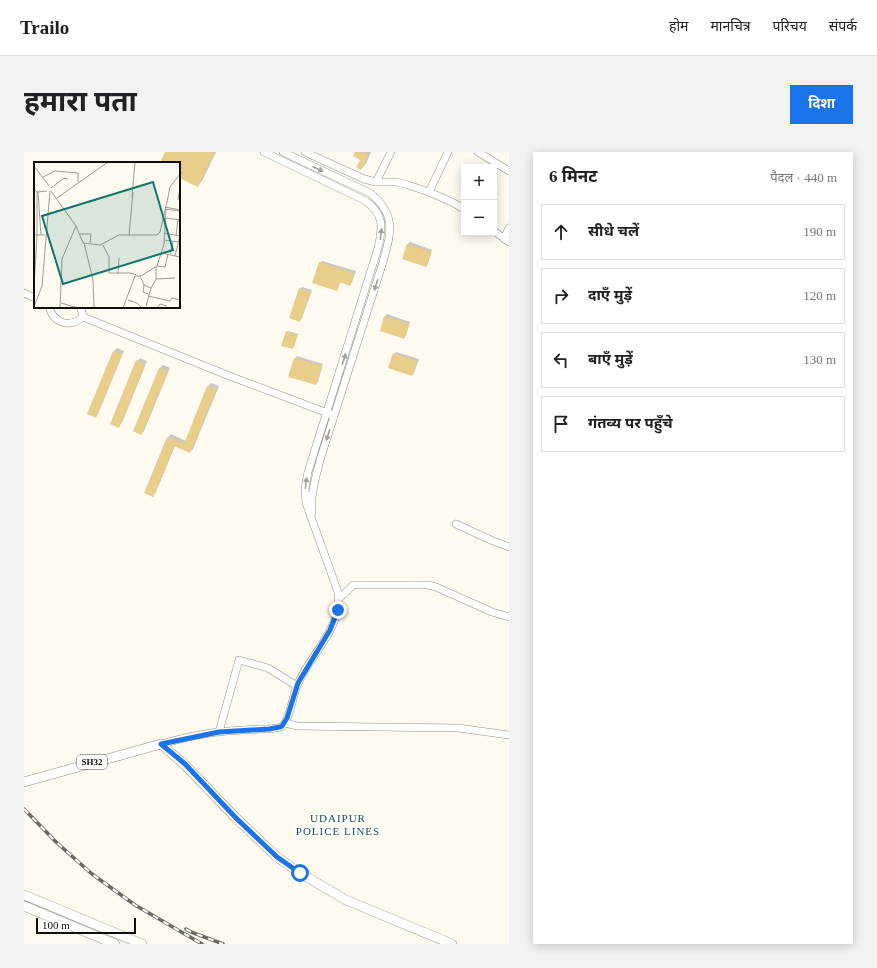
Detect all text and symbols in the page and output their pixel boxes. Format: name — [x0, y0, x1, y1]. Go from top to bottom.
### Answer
text: Trailo — [20, 17, 69, 38]
text: होम — [669, 19, 688, 34]
text: मानचित्र — [710, 19, 751, 34]
text: परिचय — [773, 19, 807, 34]
text: संपर्क — [829, 19, 857, 34]
button: दिशा — [790, 85, 853, 124]
text: हमारा पता — [24, 86, 137, 117]
inset map — [34, 162, 180, 308]
map controls — [461, 164, 497, 236]
button: + — [461, 164, 497, 200]
one-way arrow — [312, 166, 324, 172]
text: 6 मिनट — [549, 167, 597, 186]
text: पैदल · 440 m — [770, 170, 837, 185]
button: − — [461, 200, 497, 236]
icon: ahead — [550, 221, 572, 243]
text: सीधे चलें — [588, 223, 639, 239]
text: 190 m — [803, 224, 836, 239]
one-way arrow — [378, 228, 384, 241]
one-way arrow — [373, 279, 379, 291]
icon: right — [550, 285, 572, 307]
text: दाएँ मुड़ें — [588, 287, 632, 303]
text: 120 m — [803, 288, 836, 303]
icon: left — [550, 349, 572, 371]
text: बाएँ मुड़ें — [588, 351, 633, 367]
text: 130 m — [803, 352, 836, 367]
one-way arrow — [341, 353, 347, 365]
icon: arrive — [550, 413, 572, 435]
text: गंतव्य पर पहुँचे — [588, 415, 673, 431]
one-way arrow — [325, 430, 331, 442]
one-way arrow — [303, 477, 309, 489]
route end — [329, 601, 347, 619]
road number: SH32 — [77, 755, 107, 769]
district label: UDAIPUR POLICE LINES — [296, 812, 380, 837]
route start — [291, 864, 309, 882]
scale bar — [36, 916, 136, 935]
text: 100 m — [42, 919, 70, 931]

